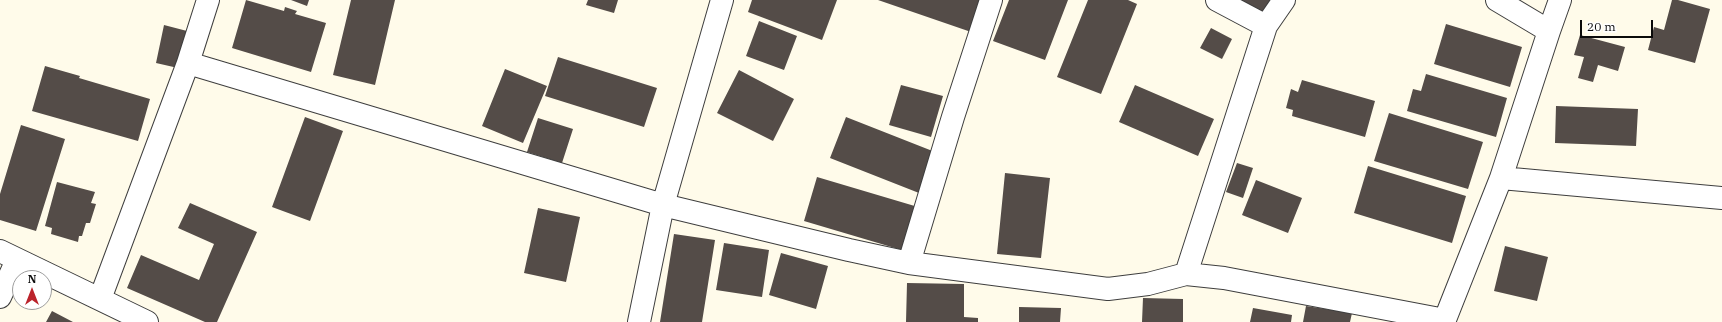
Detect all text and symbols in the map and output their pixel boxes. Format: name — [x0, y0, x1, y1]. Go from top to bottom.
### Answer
scale bar — [1582, 12, 1655, 38]
text: 20 m — [1587, 19, 1616, 34]
north arrow — [12, 270, 52, 310]
text: N — [28, 272, 36, 286]

